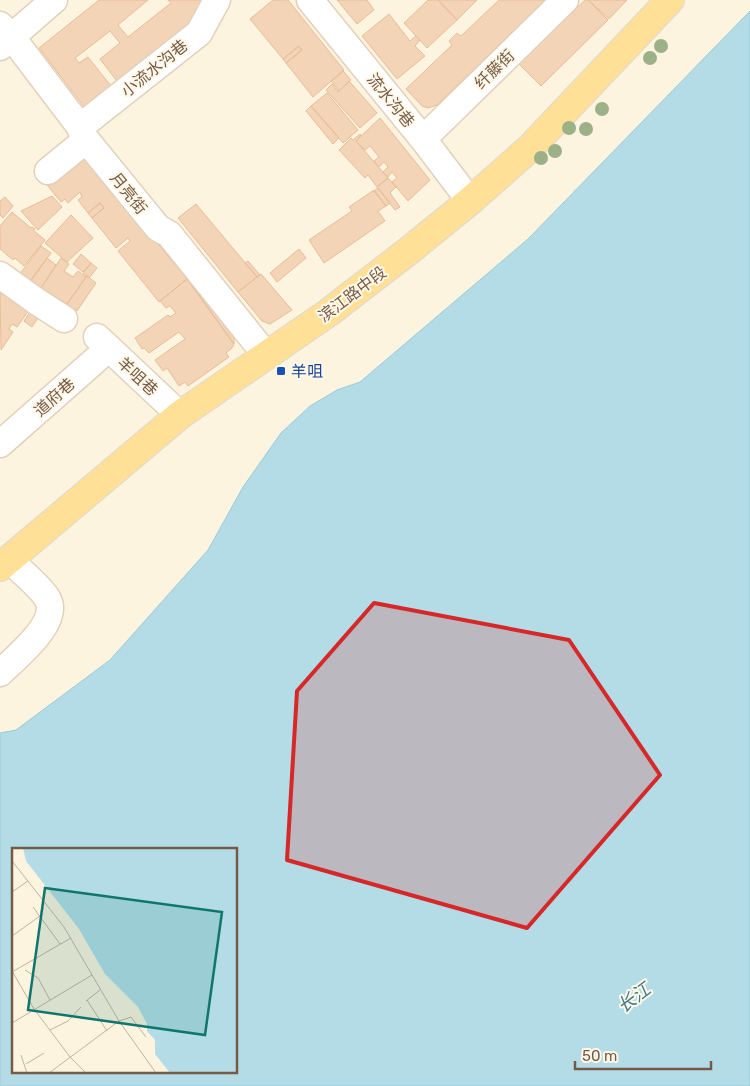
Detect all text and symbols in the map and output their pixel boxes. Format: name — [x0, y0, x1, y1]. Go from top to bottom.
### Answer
street label: 小流水沟巷 — [117, 36, 191, 101]
street label: 纤藤街 — [470, 46, 518, 93]
street label: 流水沟巷 — [363, 69, 418, 131]
street label: 月亮街 — [106, 169, 151, 218]
street label: 滨江路中段 — [315, 263, 390, 326]
street label: 羊咀巷 — [114, 353, 162, 400]
place label: 羊咀 — [291, 362, 323, 381]
marker: 羊咀 — [275, 365, 287, 377]
street label: 道府巷 — [30, 374, 79, 420]
inset map — [12, 848, 238, 1074]
water label: 长江 — [613, 977, 657, 1018]
scale bar — [575, 1038, 711, 1070]
text: 50 m — [582, 1047, 617, 1065]

